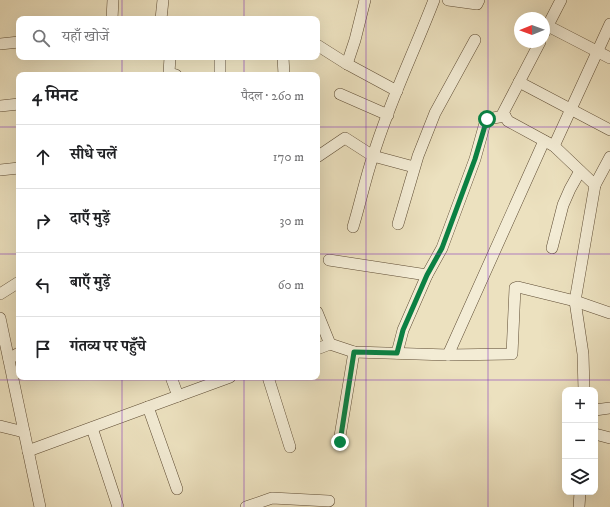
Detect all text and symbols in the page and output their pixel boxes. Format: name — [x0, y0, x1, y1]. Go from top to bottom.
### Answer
north arrow — [514, 12, 550, 48]
search box — [16, 16, 320, 60]
icon: search — [30, 27, 52, 49]
text: यहाँ खोजें — [62, 27, 109, 46]
text: 4 मिनट — [32, 85, 78, 107]
text: पैदल · 260 m — [241, 88, 304, 104]
route start — [478, 110, 496, 128]
text: सीधे चलें — [70, 145, 117, 164]
icon: ahead — [32, 146, 54, 168]
text: 170 m — [273, 149, 304, 165]
text: दाएँ मुड़ें — [70, 209, 110, 228]
icon: right — [32, 210, 54, 232]
text: 30 m — [280, 213, 304, 229]
text: बाएँ मुड़ें — [70, 273, 110, 292]
icon: left — [32, 274, 54, 296]
text: 60 m — [278, 277, 304, 293]
text: गंतव्य पर पहुँचे — [70, 337, 146, 356]
icon: arrive — [32, 338, 54, 360]
map controls — [562, 387, 598, 495]
button: + — [562, 387, 598, 423]
button: − — [562, 423, 598, 459]
route end — [331, 433, 349, 451]
button: layers — [562, 459, 598, 495]

